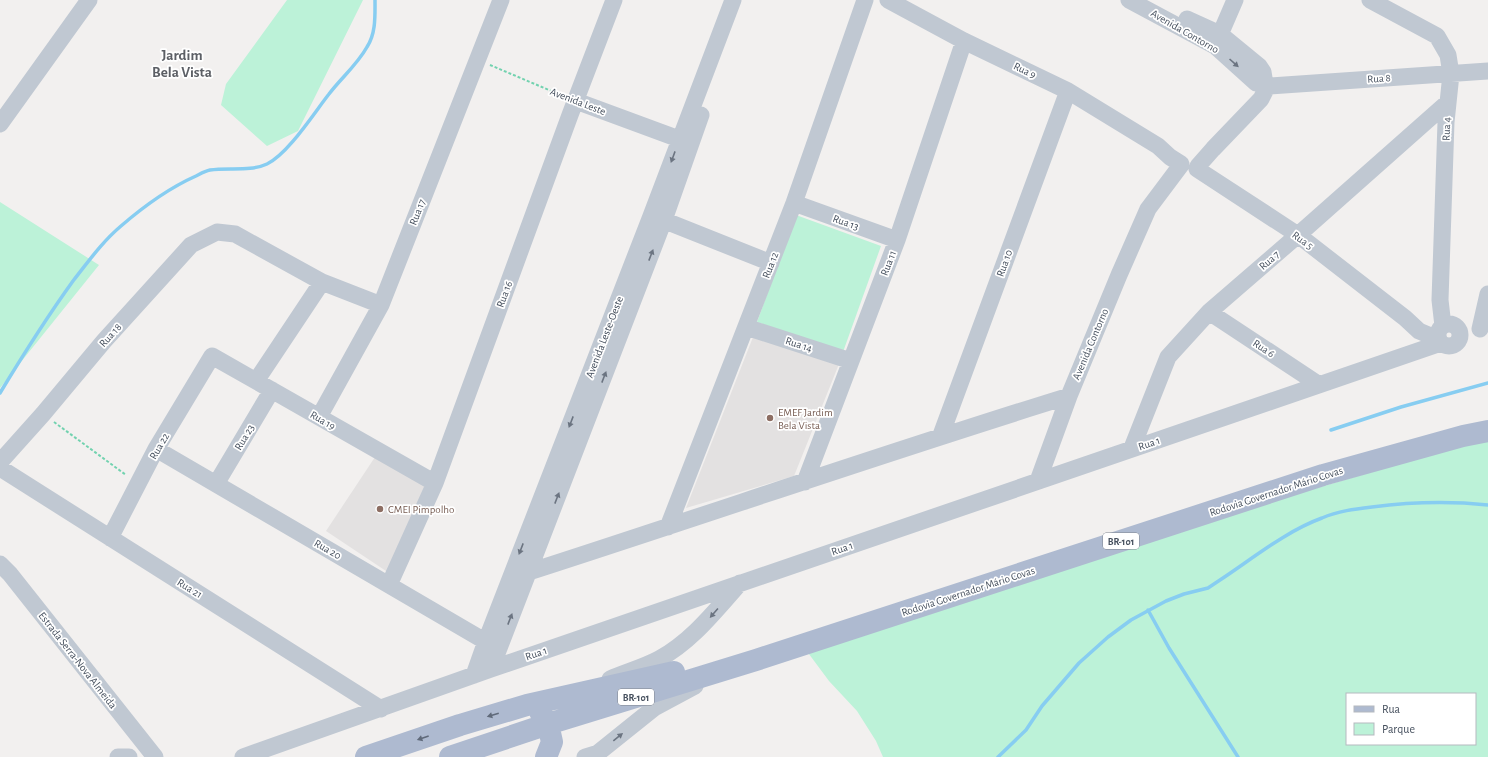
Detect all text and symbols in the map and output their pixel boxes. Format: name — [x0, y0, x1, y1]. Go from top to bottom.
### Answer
street label: Avenida Contorno — [1149, 8, 1221, 55]
district label: Jardim Bela Vista — [152, 48, 212, 80]
one-way arrow — [1229, 58, 1239, 67]
street label: Rua 9 — [1012, 60, 1038, 81]
street label: Rua 8 — [1367, 72, 1391, 85]
street label: Avenida Leste — [548, 86, 607, 117]
street label: Rua 4 — [1441, 117, 1452, 141]
one-way arrow — [669, 152, 675, 164]
street label: Rua 17 — [407, 197, 428, 227]
street label: Rua 13 — [831, 213, 861, 232]
street label: Rua 5 — [1290, 229, 1316, 252]
street label: Rua 10 — [995, 248, 1014, 278]
street label: Rua 7 — [1257, 248, 1282, 272]
one-way arrow — [648, 249, 654, 261]
street label: Rua 11 — [879, 249, 898, 277]
street label: Rua 12 — [760, 251, 780, 280]
street label: Rua 16 — [495, 279, 514, 309]
street label: Avenida Leste-Oeste — [584, 295, 625, 380]
street label: Avenida Contorno — [1070, 307, 1110, 382]
street label: Rua 18 — [97, 321, 124, 349]
street label: Rua 14 — [784, 335, 814, 354]
street label: Rua 6 — [1251, 337, 1277, 359]
one-way arrow — [601, 371, 607, 382]
place label: EMEF Jardim Bela Vista — [778, 407, 833, 431]
street label: Rua 19 — [308, 409, 337, 432]
marker: EMEF Jardim Bela Vista — [765, 413, 775, 423]
one-way arrow — [567, 417, 573, 429]
street label: Rua 23 — [233, 422, 257, 452]
street label: Rua 22 — [148, 431, 171, 461]
street label: Rua 1 — [1137, 435, 1161, 452]
street label: Rodovia Governador Mário Covas — [1208, 465, 1344, 518]
one-way arrow — [555, 492, 561, 504]
marker: CMEI Pimpolho — [375, 504, 385, 514]
place label: CMEI Pimpolho — [388, 504, 454, 515]
road number: BR-101 — [1103, 533, 1139, 549]
street label: Rua 20 — [312, 537, 343, 562]
street label: Rua 1 — [830, 540, 854, 557]
one-way arrow — [518, 544, 524, 556]
street label: Rodovia Governador Mário Covas — [900, 565, 1036, 618]
street label: Rua 21 — [175, 577, 204, 600]
one-way arrow — [710, 608, 719, 618]
street label: Estrada Serra-Nova Almeida — [36, 610, 119, 711]
one-way arrow — [508, 613, 514, 625]
street label: Rua 1 — [524, 645, 548, 662]
road number: BR-101 — [618, 689, 654, 705]
legend — [1346, 693, 1476, 745]
text: Rua — [1382, 703, 1401, 715]
one-way arrow — [487, 712, 499, 718]
text: Parque — [1382, 723, 1415, 735]
one-way arrow — [612, 732, 623, 741]
one-way arrow — [417, 735, 429, 741]

